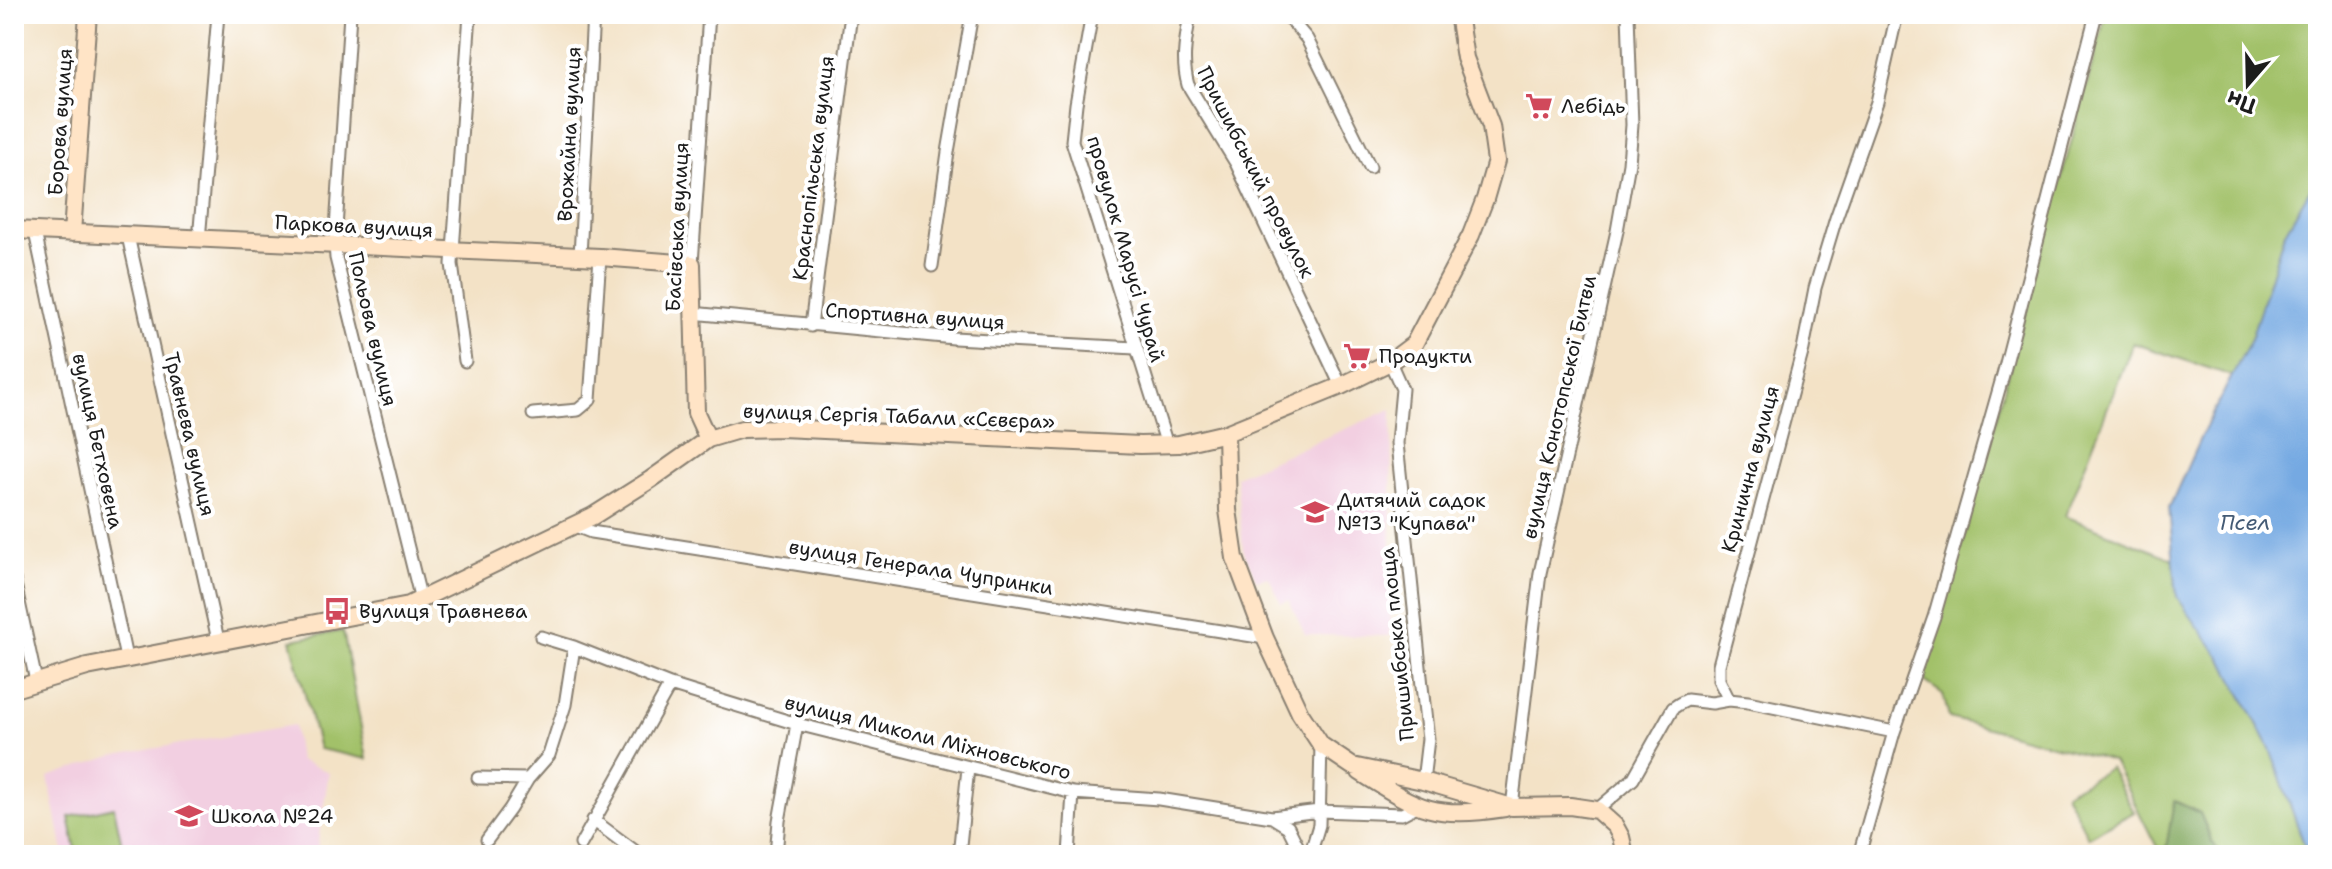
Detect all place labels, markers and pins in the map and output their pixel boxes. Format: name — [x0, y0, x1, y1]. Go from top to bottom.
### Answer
supermarket icon: Лебідь — [1524, 91, 1554, 121]
place label: Лебідь — [1561, 93, 1625, 119]
supermarket icon: Продукти — [1342, 341, 1372, 371]
place label: Продукти — [1379, 343, 1472, 369]
place label: Дитячий садок №13 "Купава" — [1337, 487, 1486, 536]
school or university icon: Дитячий садок №13 "Купава" — [1300, 497, 1330, 527]
bus stop icon: Вулиця Травнева — [322, 596, 352, 626]
place label: Вулиця Травнева — [359, 598, 528, 624]
school or university icon: Школа №24 — [174, 801, 204, 831]
place label: Школа №24 — [211, 803, 334, 829]

